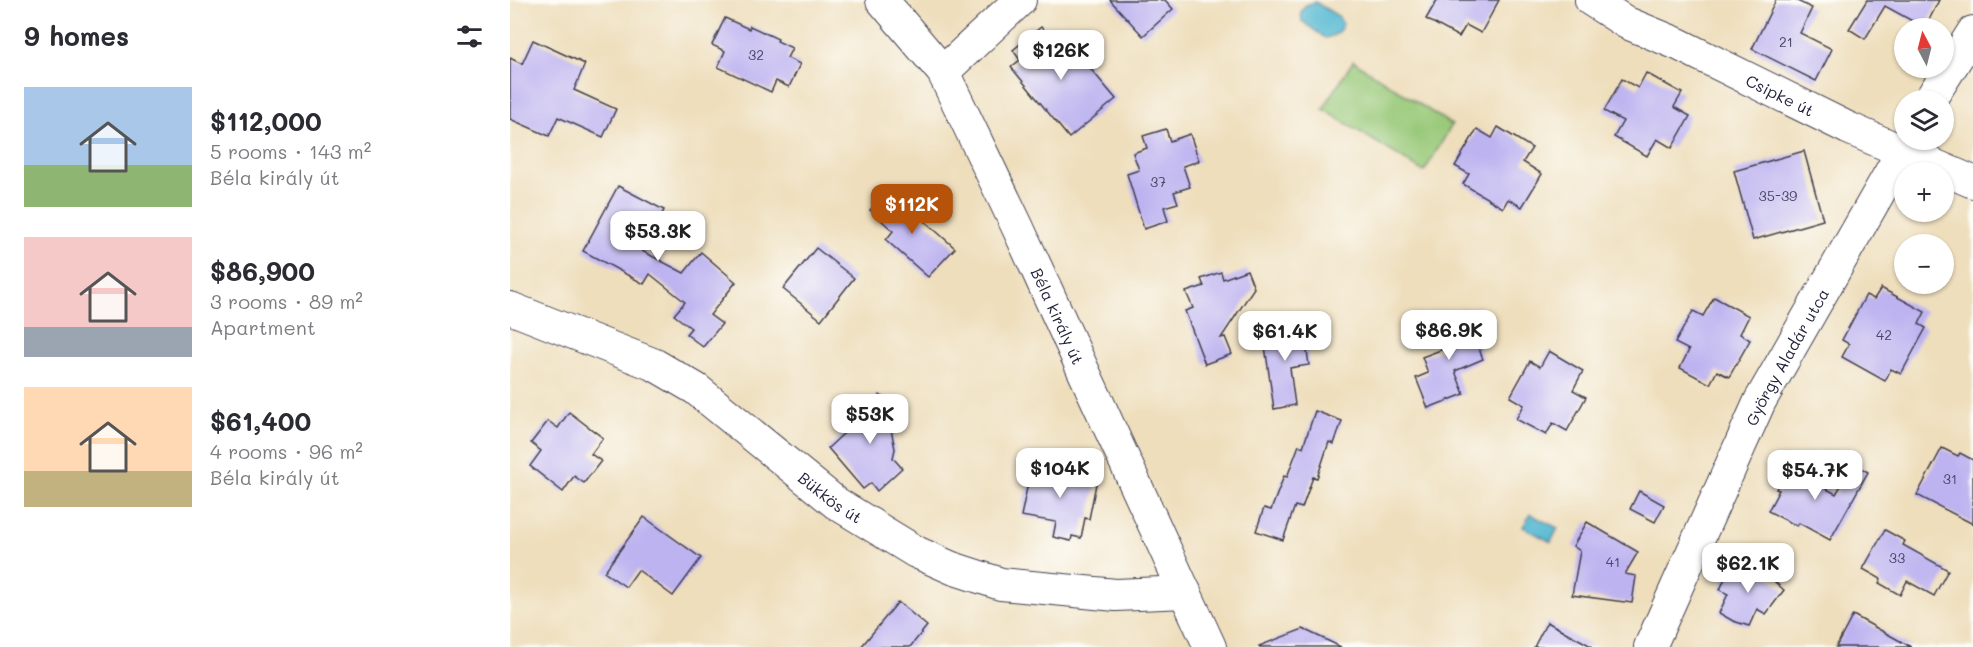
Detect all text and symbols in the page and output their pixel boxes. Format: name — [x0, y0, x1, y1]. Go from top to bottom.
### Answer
north arrow — [1894, 18, 1954, 78]
map controls — [1894, 18, 1954, 294]
text: 9 homes — [24, 19, 129, 53]
icon: filters — [453, 20, 486, 53]
pin: $126K — [1019, 30, 1103, 81]
house number: 21 — [1779, 32, 1793, 51]
text: $126K — [1032, 36, 1090, 62]
house number: 32 — [748, 45, 764, 64]
street label: Csipke út — [1743, 69, 1818, 120]
button: layers — [1894, 90, 1954, 150]
text: $112,000 — [210, 104, 322, 138]
icon: home — [72, 111, 144, 183]
text: 5 rooms · 143 m² — [210, 138, 371, 164]
button: + — [1894, 162, 1954, 222]
text: Béla király út — [210, 164, 340, 190]
house number: 37 — [1150, 172, 1166, 191]
pin: $112K — [870, 184, 954, 235]
house number: 35-39 — [1759, 186, 1797, 205]
text: $112K — [885, 190, 939, 216]
pin: $53.3K — [609, 211, 707, 262]
text: $53.3K — [624, 217, 692, 243]
button: − — [1894, 234, 1954, 294]
text: $86,900 — [210, 254, 315, 288]
icon: home — [72, 261, 144, 333]
street label: Béla király út — [1027, 264, 1089, 367]
street label: György Aladár utca — [1740, 284, 1833, 429]
text: 3 rooms · 89 m² — [210, 288, 363, 314]
pin: $86.9K — [1400, 310, 1498, 361]
pin: $61.4K — [1236, 311, 1334, 362]
text: Apartment — [210, 314, 316, 340]
text: $86.9K — [1415, 316, 1483, 342]
text: $61.4K — [1252, 317, 1318, 343]
house number: 42 — [1876, 325, 1892, 344]
pin: $53K — [834, 394, 906, 445]
text: $53K — [845, 400, 895, 426]
text: $61,400 — [210, 404, 311, 438]
icon: home — [72, 411, 144, 483]
text: 4 rooms · 96 m² — [210, 438, 363, 464]
pin: $104K — [1018, 448, 1102, 499]
pin: $54.7K — [1766, 450, 1864, 501]
text: $104K — [1030, 454, 1090, 480]
text: $54.7K — [1781, 456, 1849, 482]
text: Béla király út — [210, 464, 340, 490]
street label: Bükkös út — [795, 467, 866, 527]
house number: 31 — [1943, 469, 1957, 488]
pin: $62.1K — [1699, 543, 1797, 594]
house number: 33 — [1889, 548, 1905, 567]
text: $62.1K — [1716, 549, 1780, 575]
house number: 41 — [1606, 552, 1620, 571]

